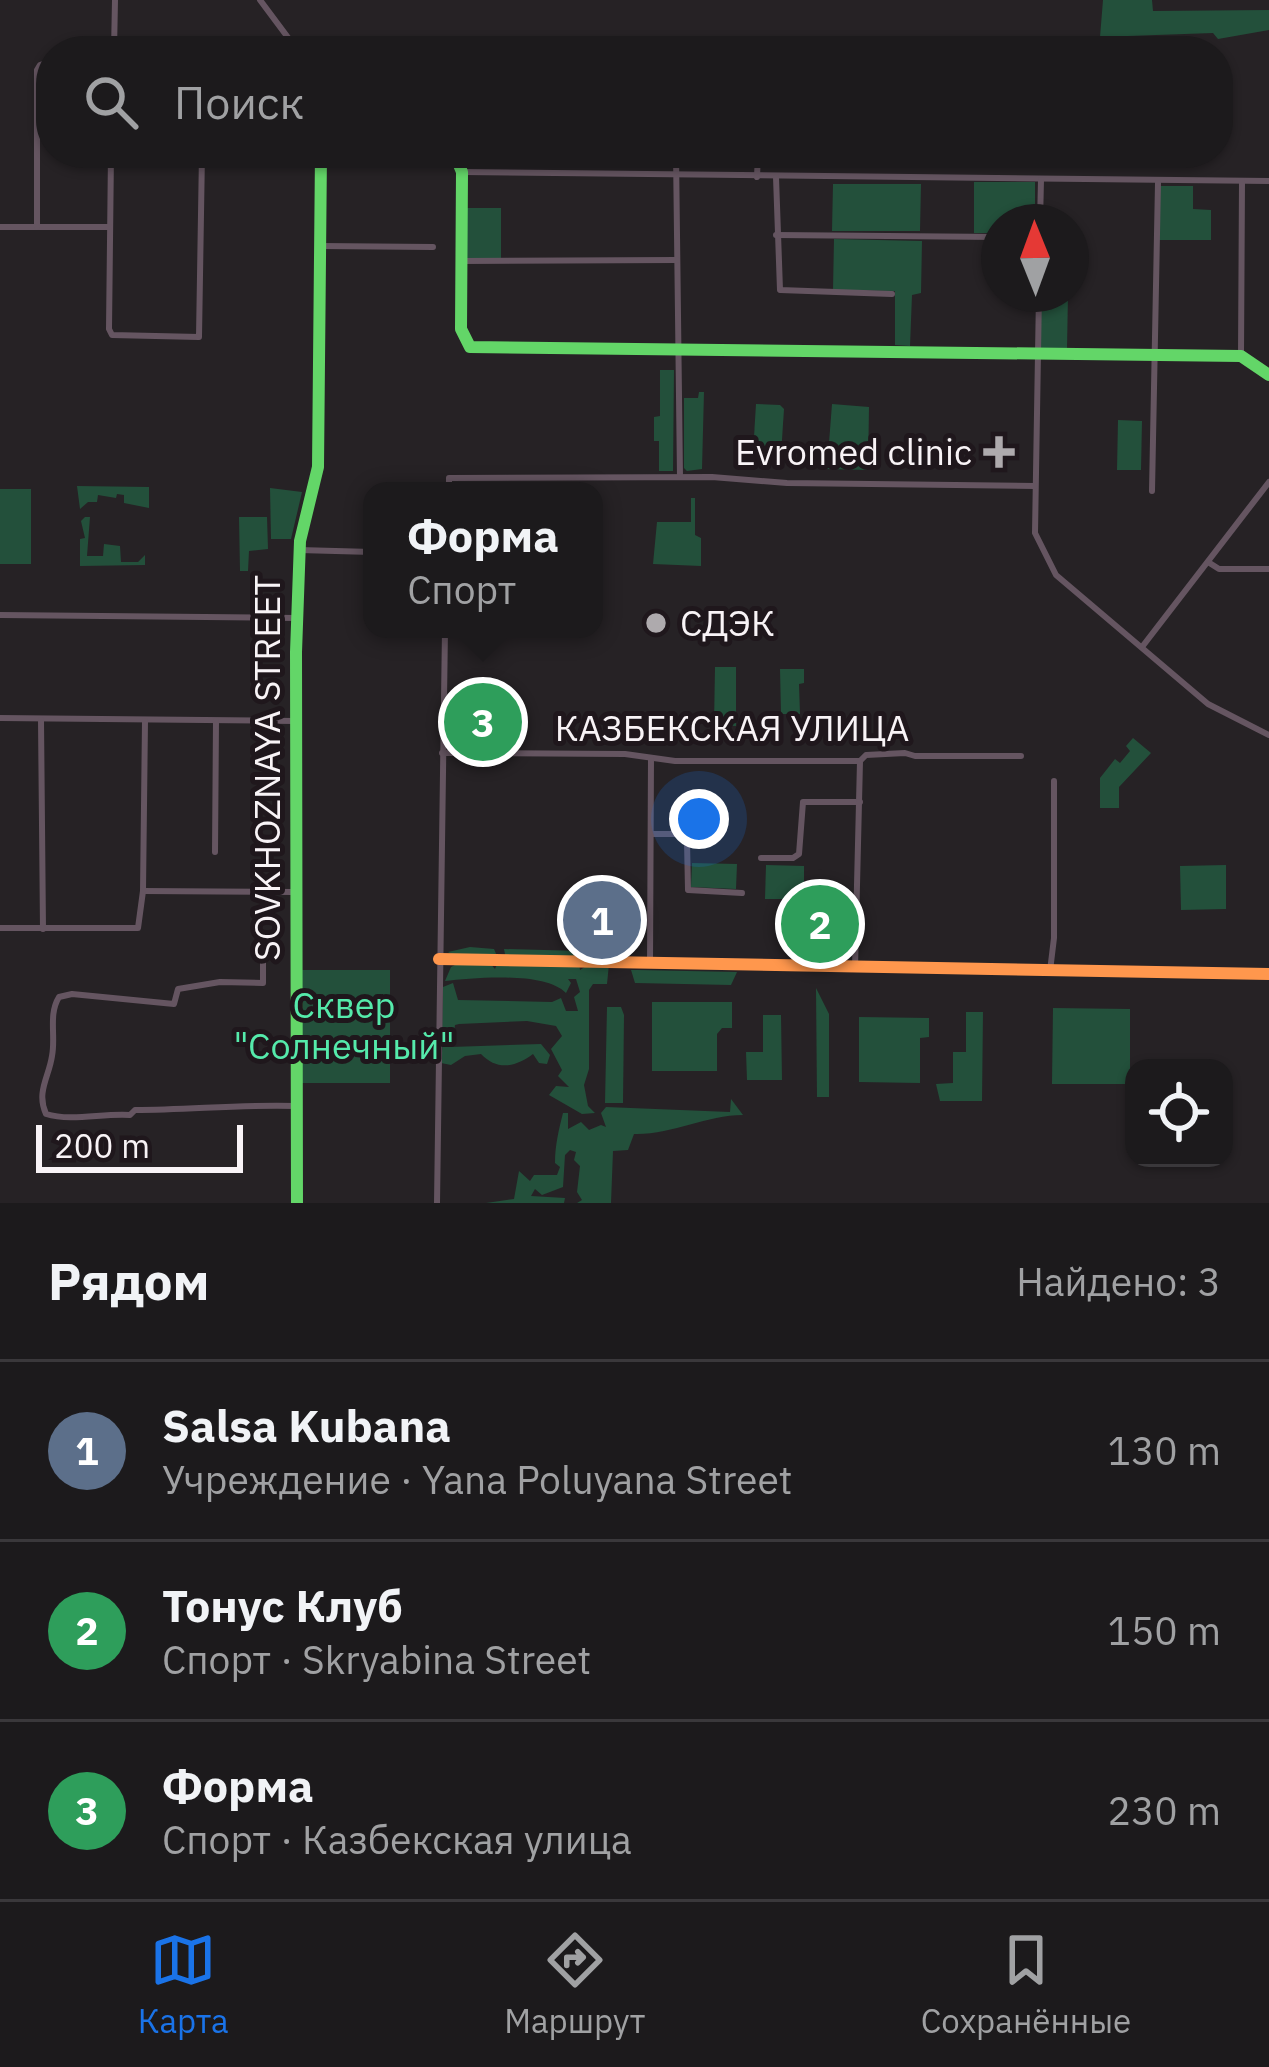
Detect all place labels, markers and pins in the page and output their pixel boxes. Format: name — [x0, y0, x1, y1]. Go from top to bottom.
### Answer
place label: Evromed clinic — [735, 428, 972, 475]
marker: Evromed clinic — [983, 436, 1015, 468]
place label: СДЭК — [680, 599, 775, 646]
marker: СДЭК — [643, 610, 669, 636]
pin: 3 — [444, 677, 522, 767]
pin: 1 — [563, 875, 641, 965]
pin: 2 — [781, 879, 859, 969]

